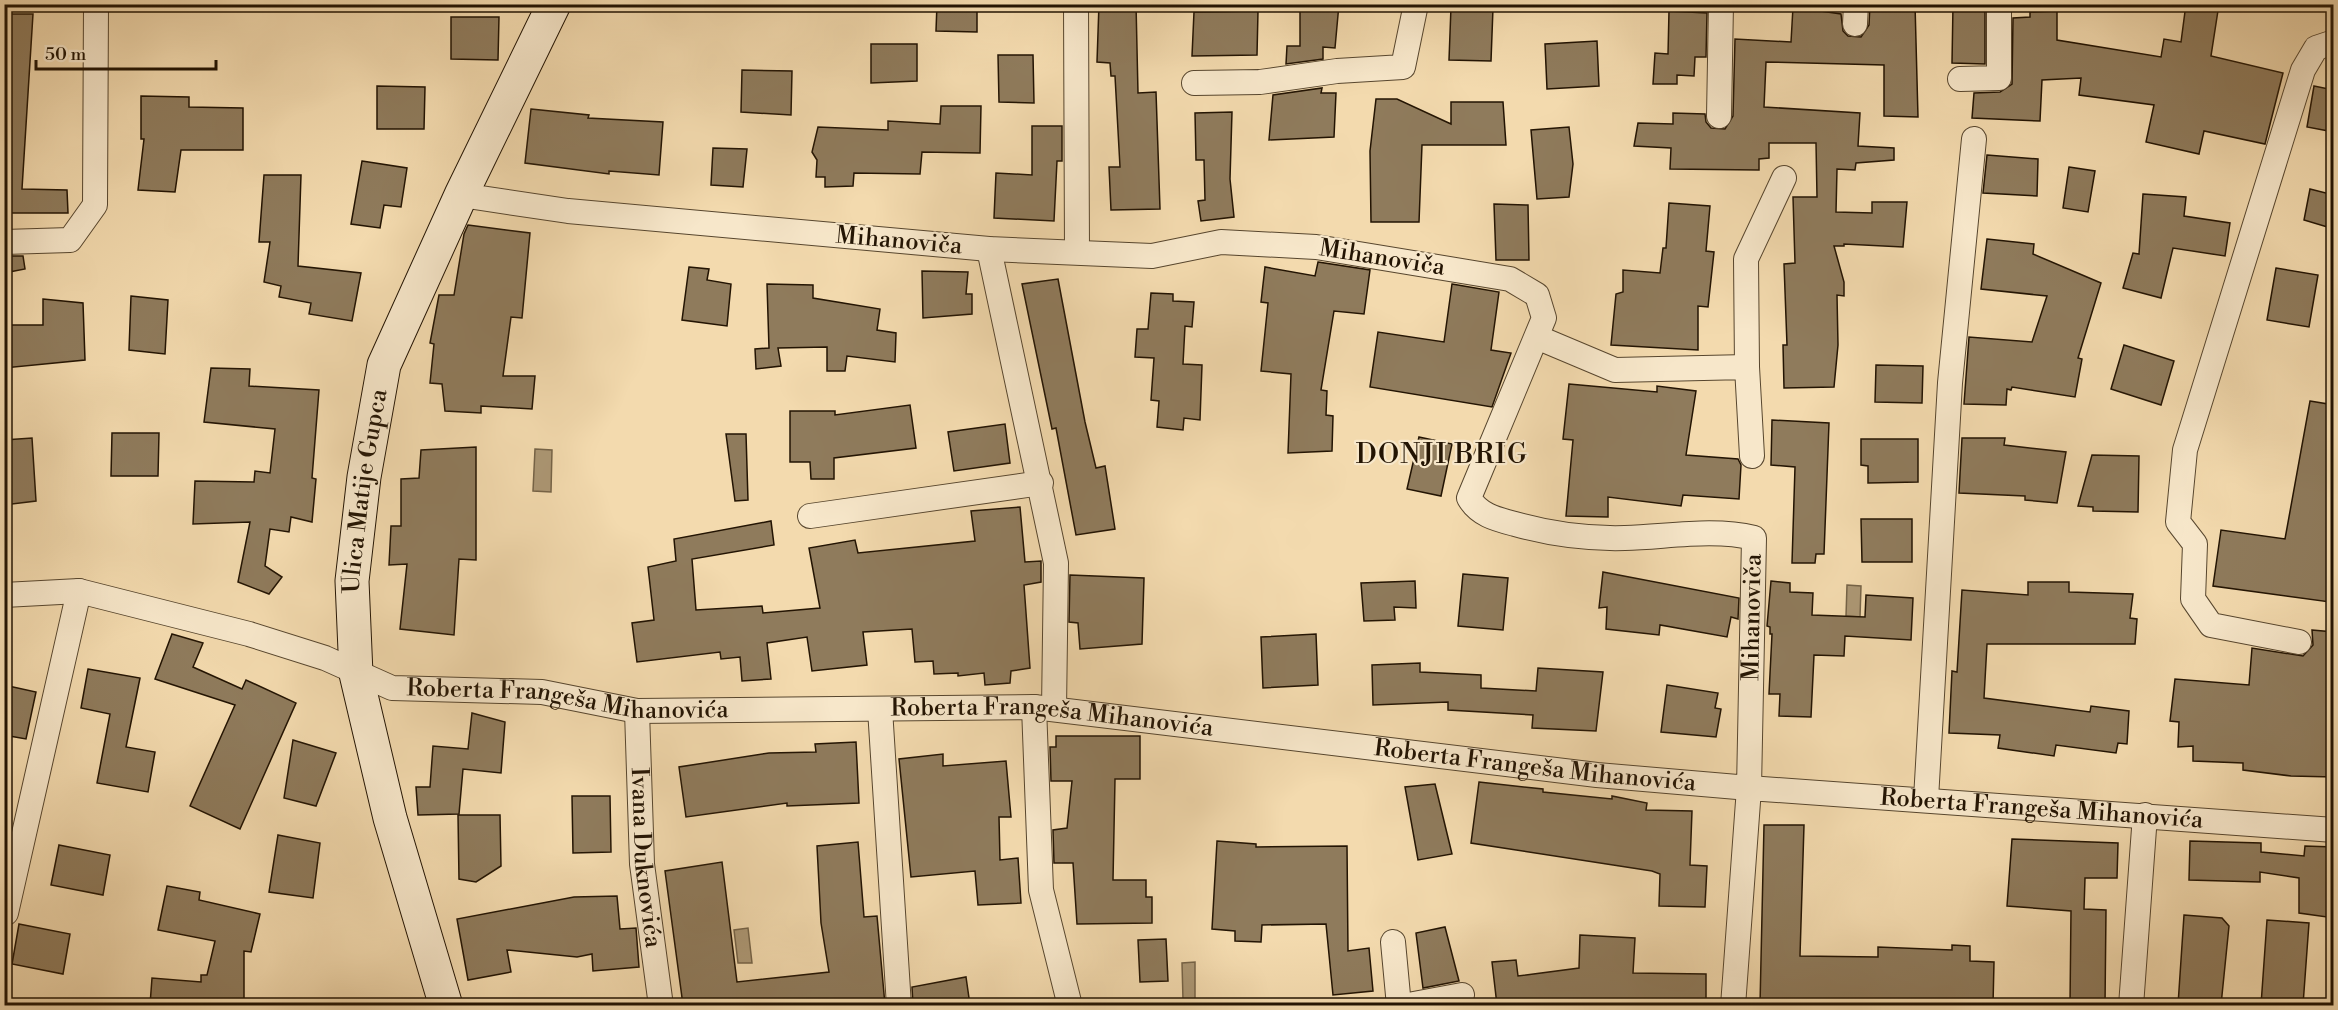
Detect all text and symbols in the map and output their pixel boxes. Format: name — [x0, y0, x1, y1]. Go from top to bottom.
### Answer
scale bar — [36, 33, 216, 71]
text: 50 m — [45, 43, 87, 66]
street label: Mihanoviča — [834, 221, 964, 262]
street label: Mihanoviča — [1317, 233, 1448, 283]
street label: Ulica Matije Gupca — [337, 386, 395, 594]
district label: DONJI BRIG — [1356, 438, 1528, 472]
street label: Mihanoviča — [1736, 553, 1769, 681]
street label: Roberta Frangeša Mihanovića — [406, 673, 730, 726]
street label: Roberta Frangeša Mihanovića — [890, 692, 1216, 744]
street label: Roberta Frangeša Mihanovića — [1372, 733, 1698, 798]
street label: Ivana Duknovića — [624, 767, 668, 950]
street label: Roberta Frangeša Mihanovića — [1879, 782, 2205, 836]

